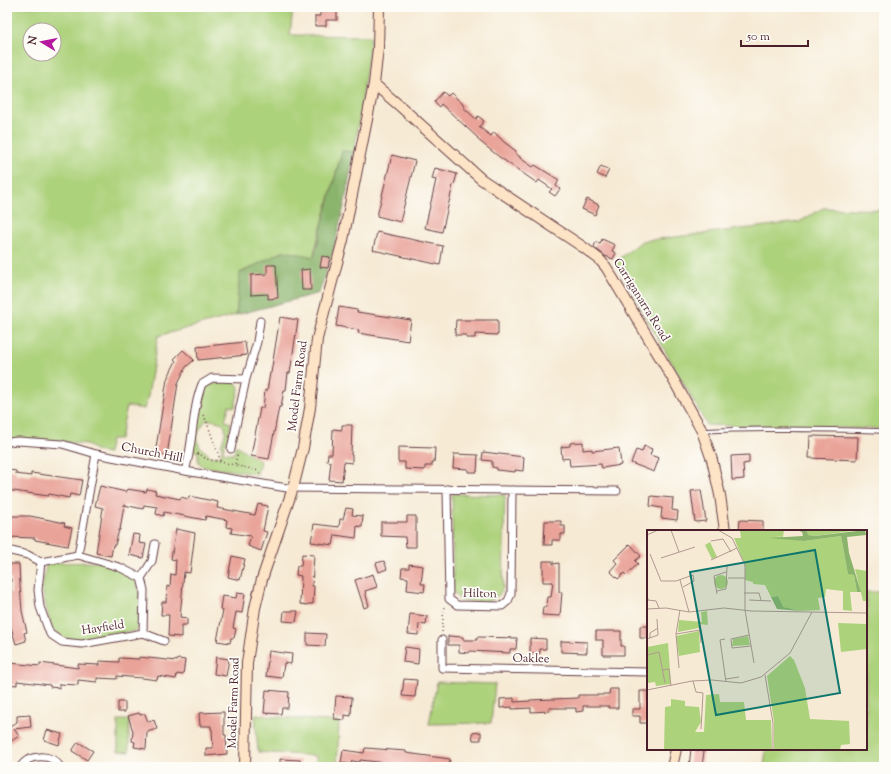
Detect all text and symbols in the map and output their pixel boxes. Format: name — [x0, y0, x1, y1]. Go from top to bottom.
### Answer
north arrow — [22, 22, 62, 62]
scale bar — [741, 22, 808, 48]
text: 50 m — [746, 28, 770, 46]
text: N — [24, 35, 42, 47]
street label: Carriganarra Road — [608, 255, 674, 345]
street label: Model Farm Road — [284, 339, 313, 432]
street label: Church Hill — [120, 438, 185, 468]
inset map — [647, 530, 867, 750]
street label: Hilton — [463, 585, 497, 603]
street label: Hayfield — [80, 616, 126, 640]
street label: Oaklee — [512, 650, 550, 668]
street label: Model Farm Road — [223, 657, 245, 749]

